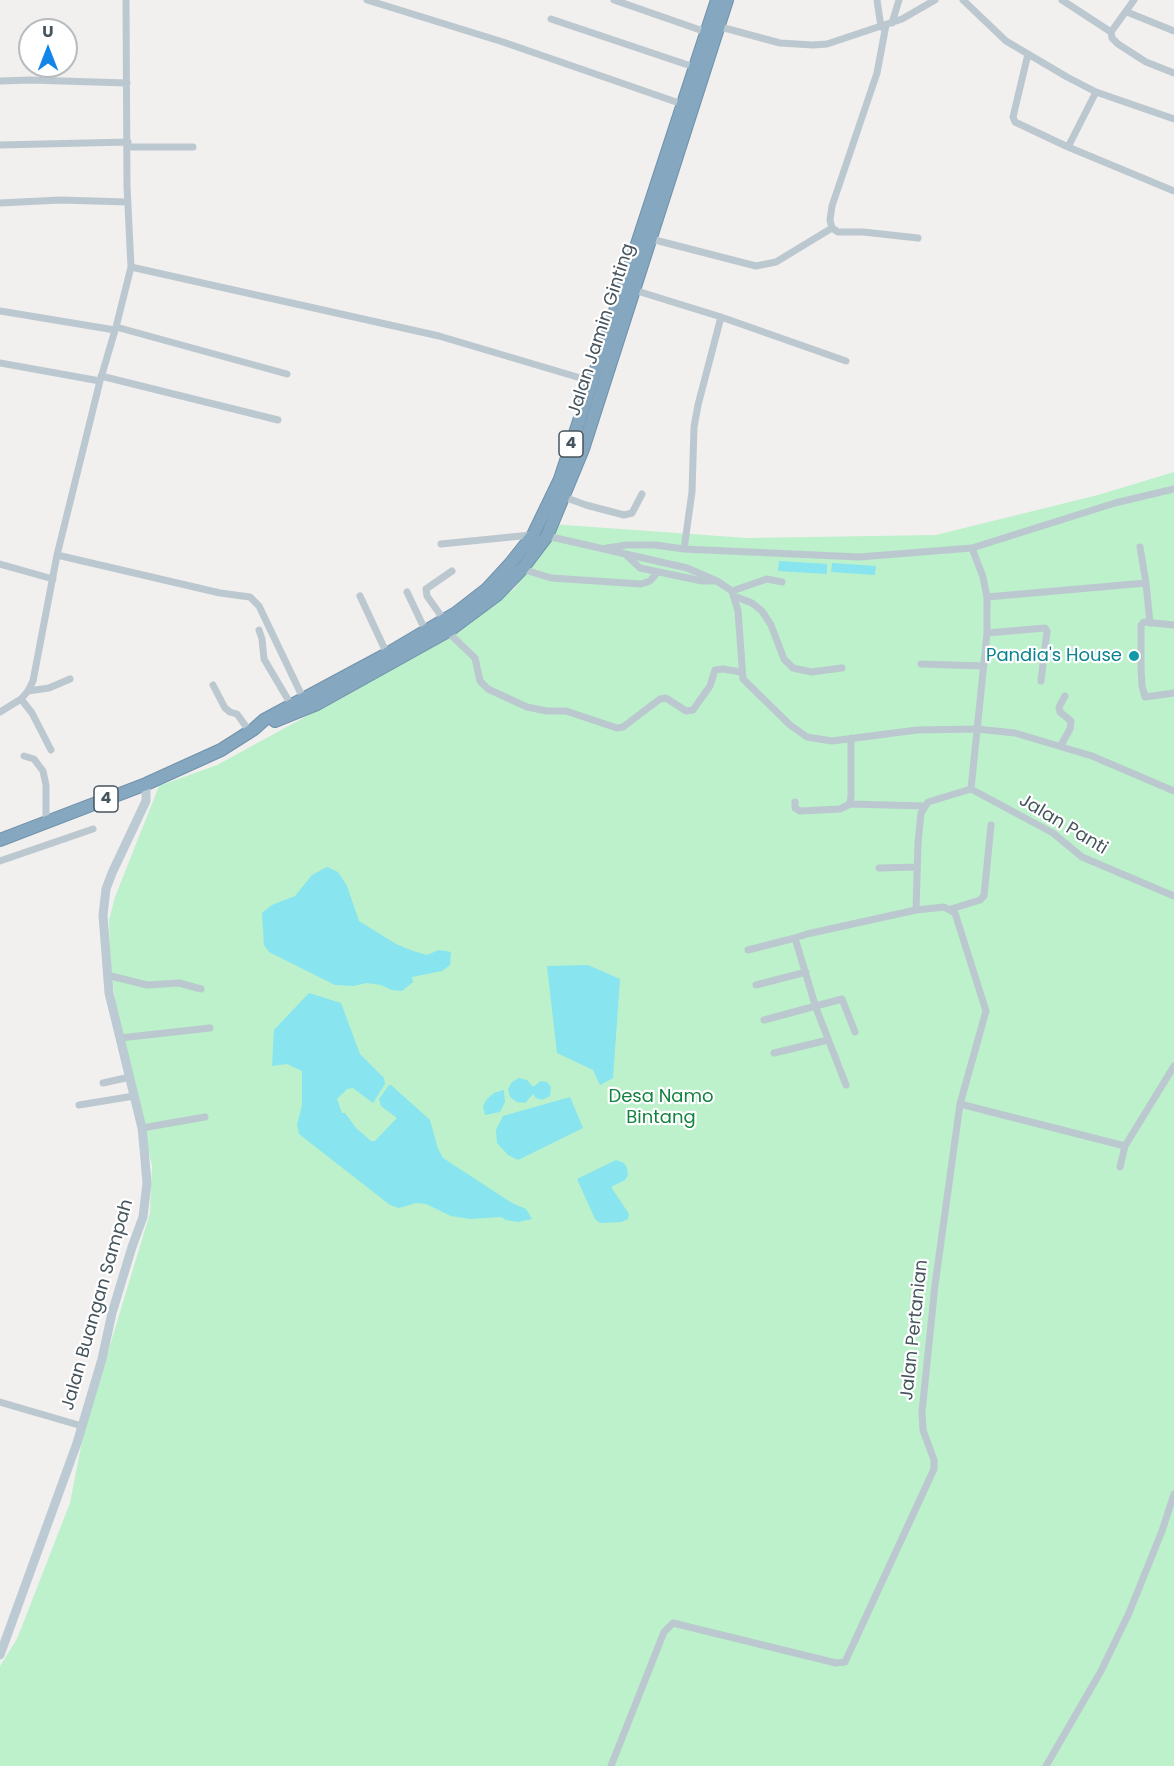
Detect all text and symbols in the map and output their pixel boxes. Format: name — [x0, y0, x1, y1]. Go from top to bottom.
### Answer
north arrow — [18, 18, 78, 78]
text: U — [42, 20, 54, 43]
street label: Jalan Jamin Ginting — [564, 241, 640, 419]
road number: 4 — [559, 431, 583, 457]
place label: Pandia's House — [986, 645, 1122, 667]
marker: Pandia's House — [1127, 649, 1141, 663]
road number: 4 — [94, 786, 118, 812]
street label: Jalan Panti — [1015, 790, 1111, 860]
park label: Desa Namo Bintang — [608, 1086, 714, 1128]
street label: Jalan Buangan Sampah — [57, 1197, 139, 1413]
street label: Jalan Pertanian — [897, 1259, 933, 1401]

